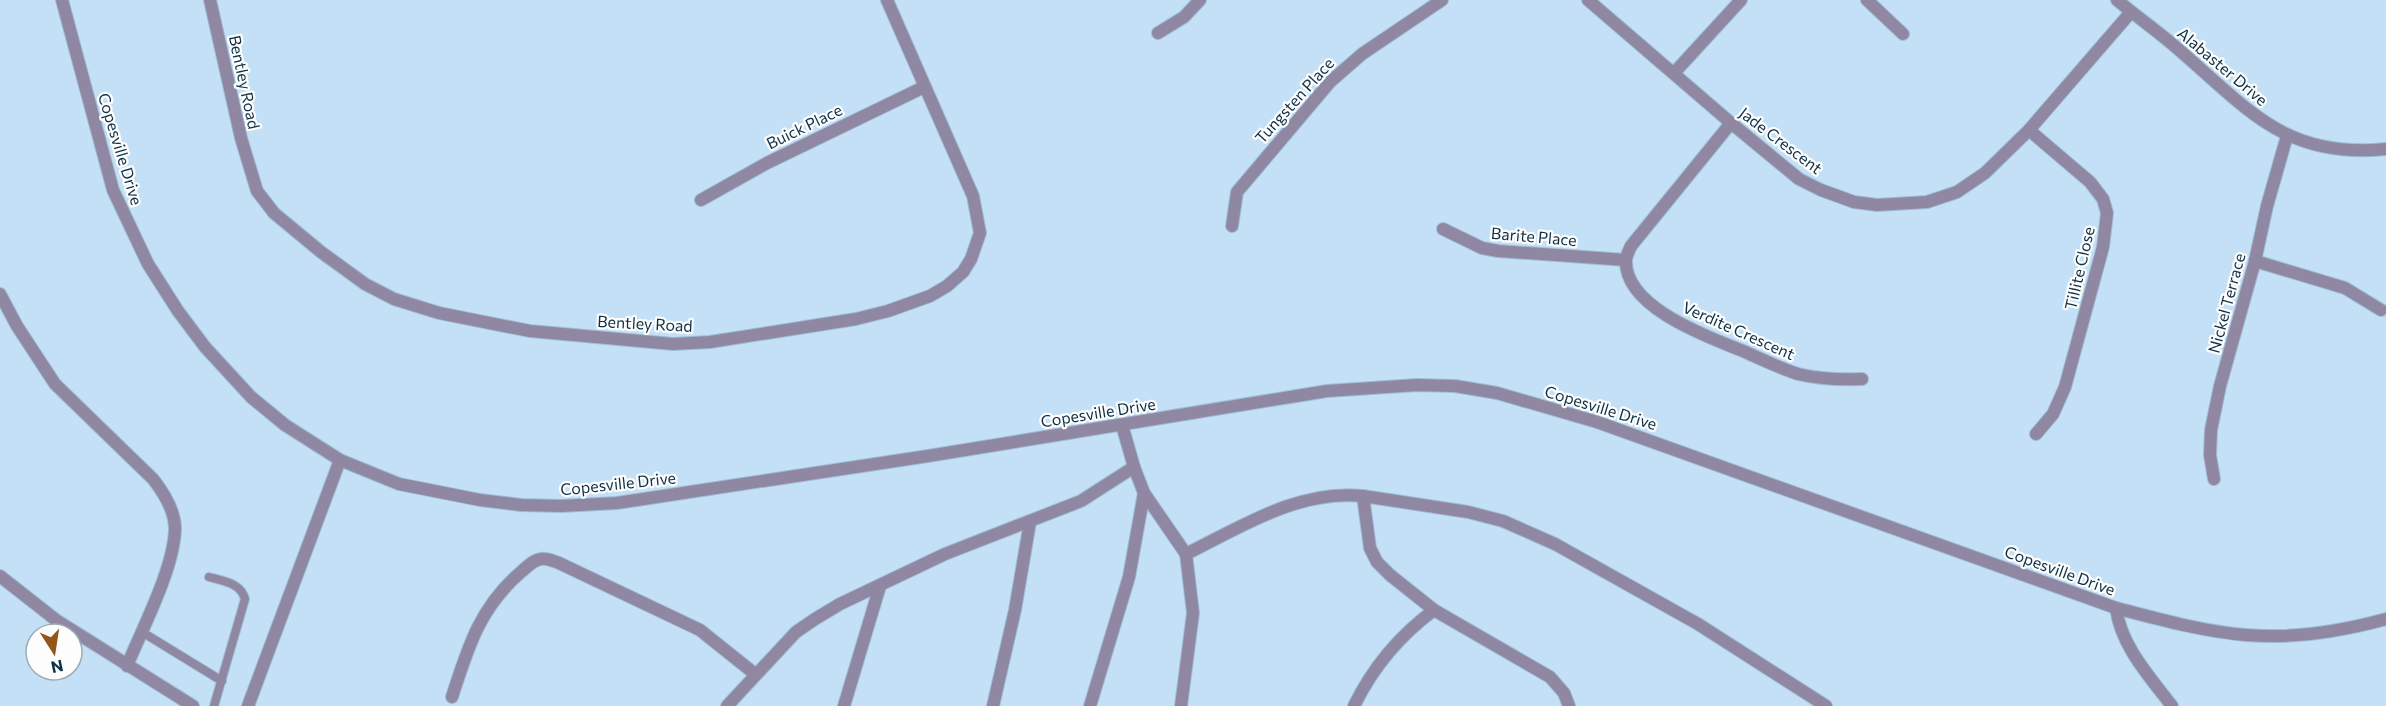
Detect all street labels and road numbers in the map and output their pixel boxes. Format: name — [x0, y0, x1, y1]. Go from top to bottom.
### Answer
street label: Alabaster Drive — [2174, 23, 2272, 109]
street label: Bentley Road — [226, 33, 264, 131]
street label: Tungsten Place — [1251, 53, 1337, 147]
street label: Copesville Drive — [95, 91, 147, 207]
street label: Buick Place — [763, 100, 845, 152]
street label: Jade Crescent — [1736, 103, 1826, 178]
street label: Barite Place — [1490, 223, 1578, 249]
street label: Tillite Close — [2060, 225, 2098, 311]
street label: Nickel Terrace — [2204, 251, 2248, 355]
street label: Verdite Crescent — [1680, 297, 1798, 363]
street label: Bentley Road — [597, 311, 693, 335]
street label: Copesville Drive — [1543, 381, 1659, 433]
street label: Copesville Drive — [1039, 394, 1157, 430]
street label: Copesville Drive — [559, 467, 677, 499]
street label: Copesville Drive — [2002, 541, 2118, 599]

